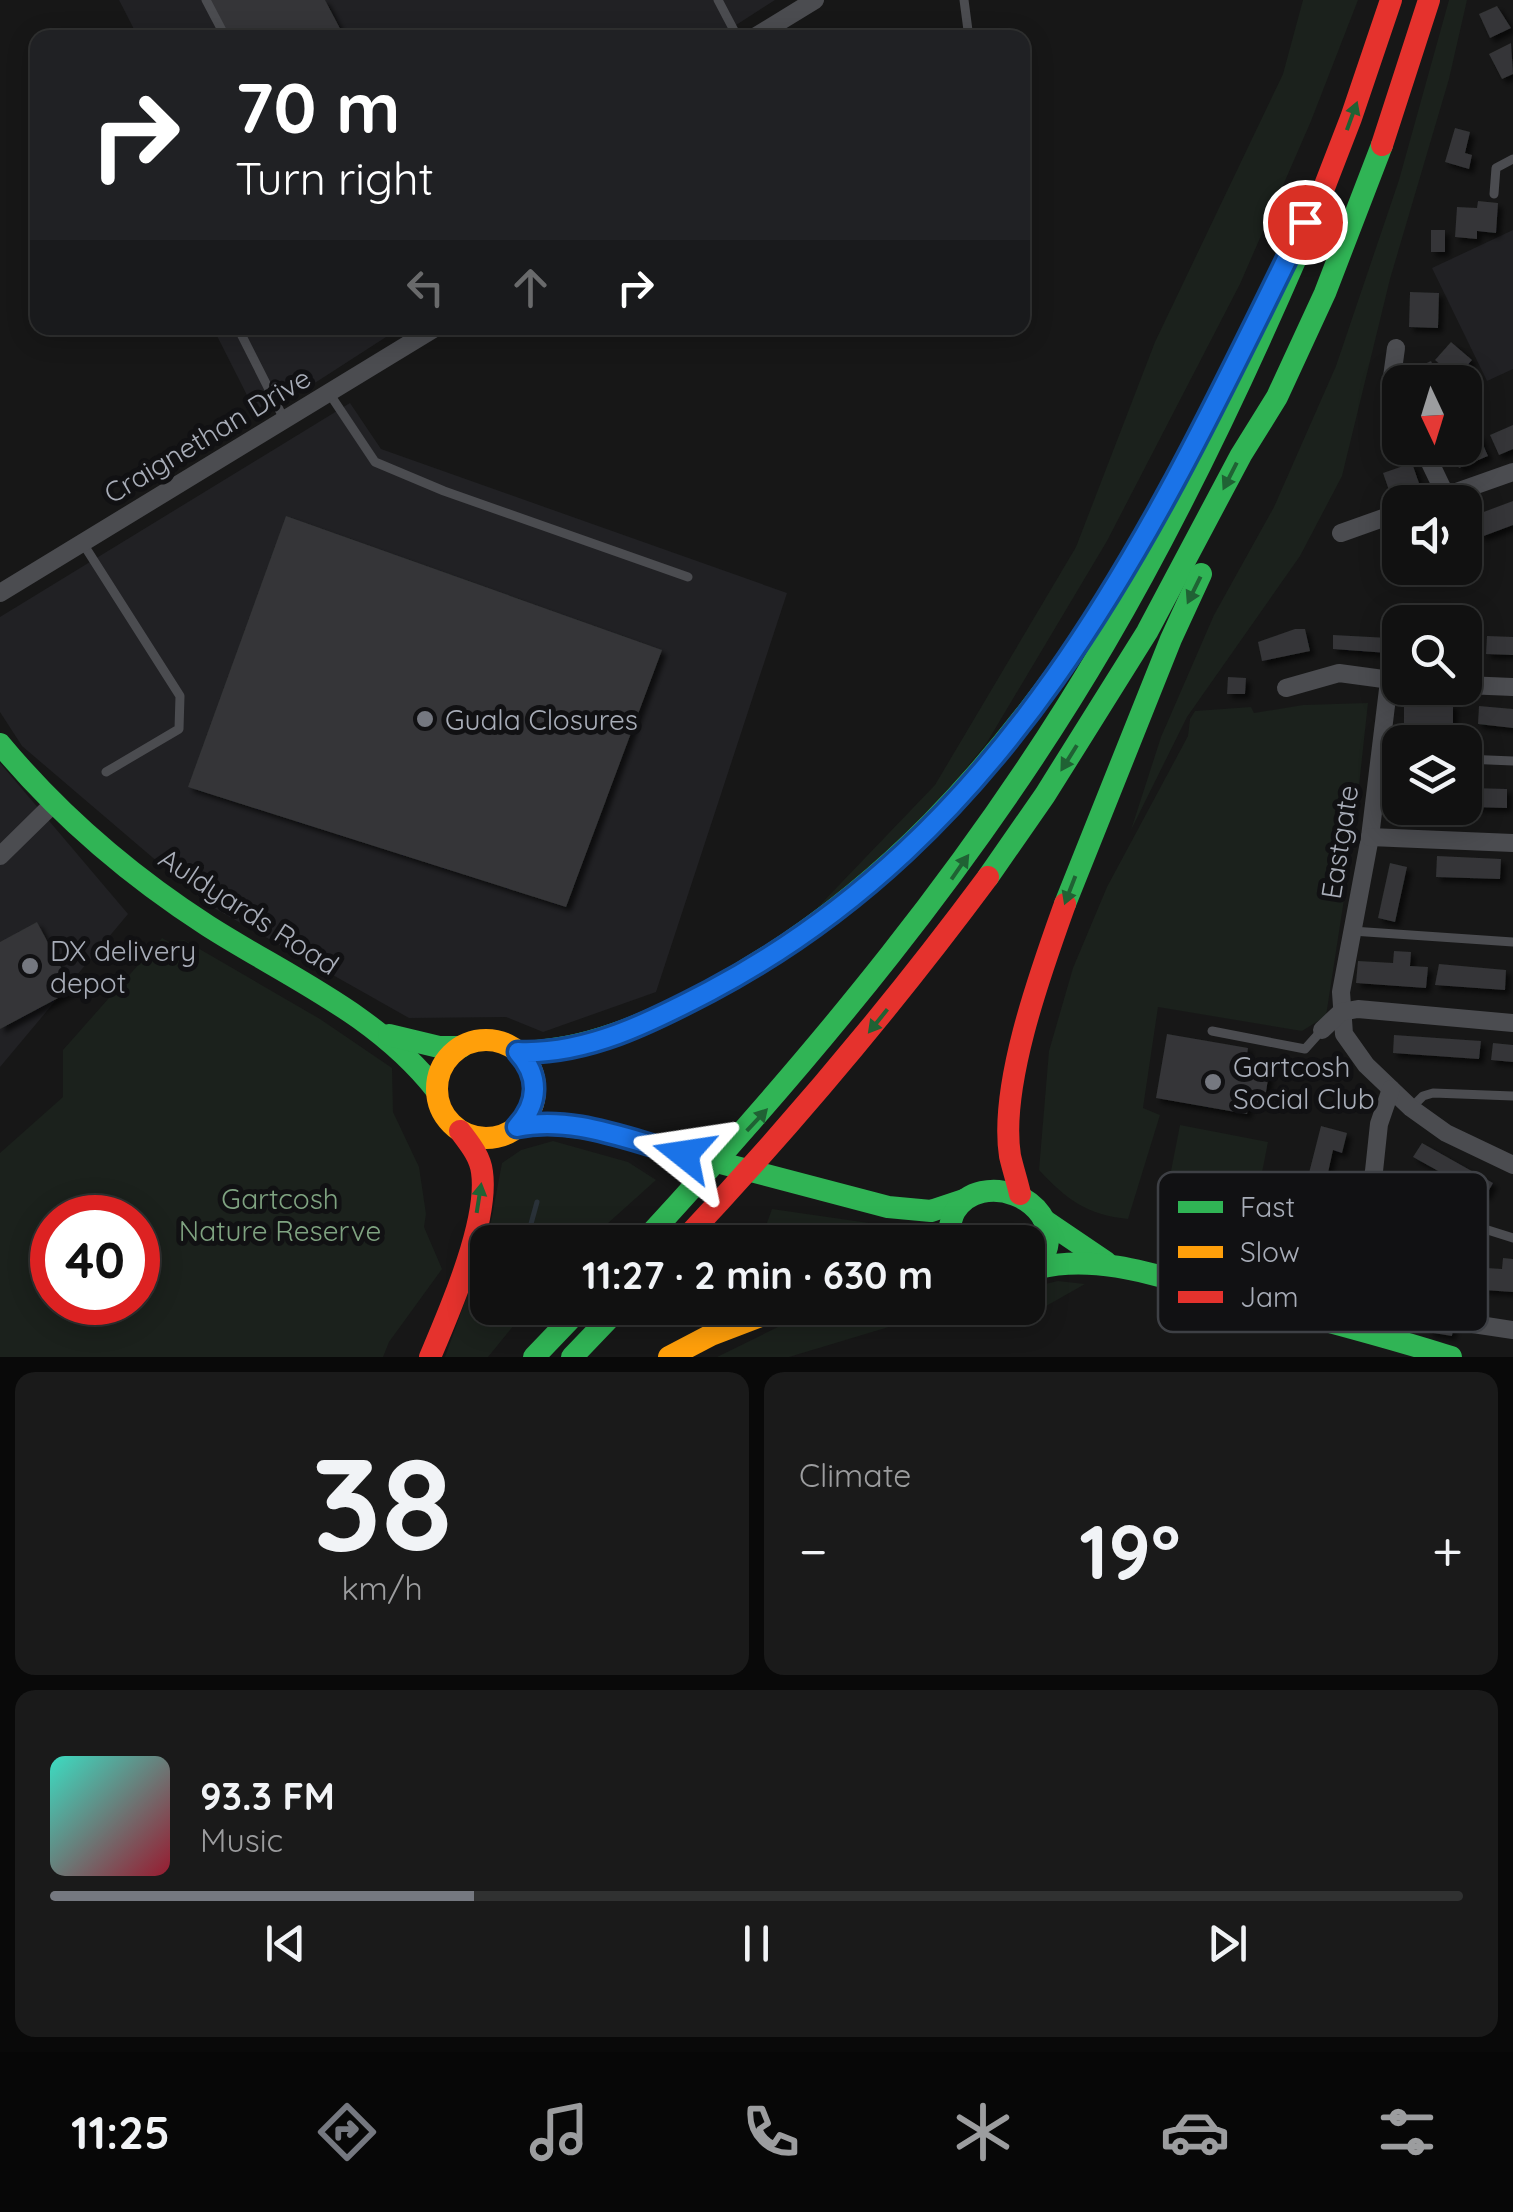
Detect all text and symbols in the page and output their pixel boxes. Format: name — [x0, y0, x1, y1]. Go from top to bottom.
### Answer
text: 70 m — [235, 63, 401, 151]
icon: right — [70, 70, 200, 200]
one-way arrow — [1345, 100, 1360, 130]
text: Turn right — [235, 150, 434, 206]
pin — [1263, 180, 1348, 265]
icon: arrive — [1278, 195, 1333, 250]
icon: left — [398, 260, 453, 315]
icon: ahead — [503, 260, 558, 315]
icon: right — [608, 260, 663, 315]
street label: Craignethan Drive — [97, 360, 317, 510]
north arrow — [1382, 365, 1482, 465]
map controls — [1382, 365, 1482, 825]
one-way arrow — [1221, 461, 1238, 490]
button: sound — [1382, 485, 1482, 585]
one-way arrow — [1185, 575, 1202, 604]
button: search — [1382, 605, 1482, 705]
place label: Guala Closures — [445, 702, 638, 737]
marker: Guala Closures — [414, 708, 436, 730]
button: layers — [1382, 725, 1482, 825]
one-way arrow — [1060, 744, 1078, 772]
street label: Eastgate — [1313, 783, 1365, 901]
street label: Auldyards Road — [153, 840, 345, 982]
one-way arrow — [950, 853, 969, 880]
one-way arrow — [1062, 876, 1078, 906]
place label: DX delivery depot — [50, 933, 196, 1000]
marker: DX delivery depot — [19, 955, 41, 977]
one-way arrow — [868, 1008, 889, 1033]
place label: Gartcosh Social Club — [1233, 1049, 1375, 1116]
marker: Gartcosh Social Club — [1202, 1071, 1224, 1093]
position arrow — [632, 1102, 736, 1206]
one-way arrow — [745, 1108, 768, 1132]
legend — [1158, 1172, 1488, 1332]
park label: Gartcosh Nature Reserve — [179, 1181, 381, 1248]
one-way arrow — [472, 1181, 488, 1213]
text: Fast — [1240, 1189, 1295, 1224]
speed limit sign: 40 — [30, 1195, 160, 1325]
text: Slow — [1240, 1234, 1300, 1269]
text: 11:27 · 2 min · 630 m — [582, 1251, 933, 1299]
text: Jam — [1240, 1279, 1299, 1314]
text: 38 — [311, 1421, 453, 1584]
text: Climate — [799, 1455, 911, 1495]
text: 19° — [1079, 1504, 1180, 1598]
text: − — [799, 1516, 828, 1585]
text: + — [1432, 1516, 1463, 1585]
text: km/h — [341, 1568, 423, 1608]
text: 93.3 FM — [200, 1772, 335, 1820]
text: Music — [200, 1820, 283, 1860]
icon: previous — [258, 1916, 313, 1971]
icon: pause — [729, 1916, 784, 1971]
icon: next — [1200, 1916, 1255, 1971]
icon: directions — [312, 2097, 382, 2167]
icon: music — [524, 2097, 594, 2167]
icon: phone — [736, 2097, 806, 2167]
icon: climate — [948, 2097, 1018, 2167]
icon: car — [1160, 2097, 1230, 2167]
icon: filters — [1372, 2097, 1442, 2167]
text: 11:25 — [71, 2104, 170, 2160]

